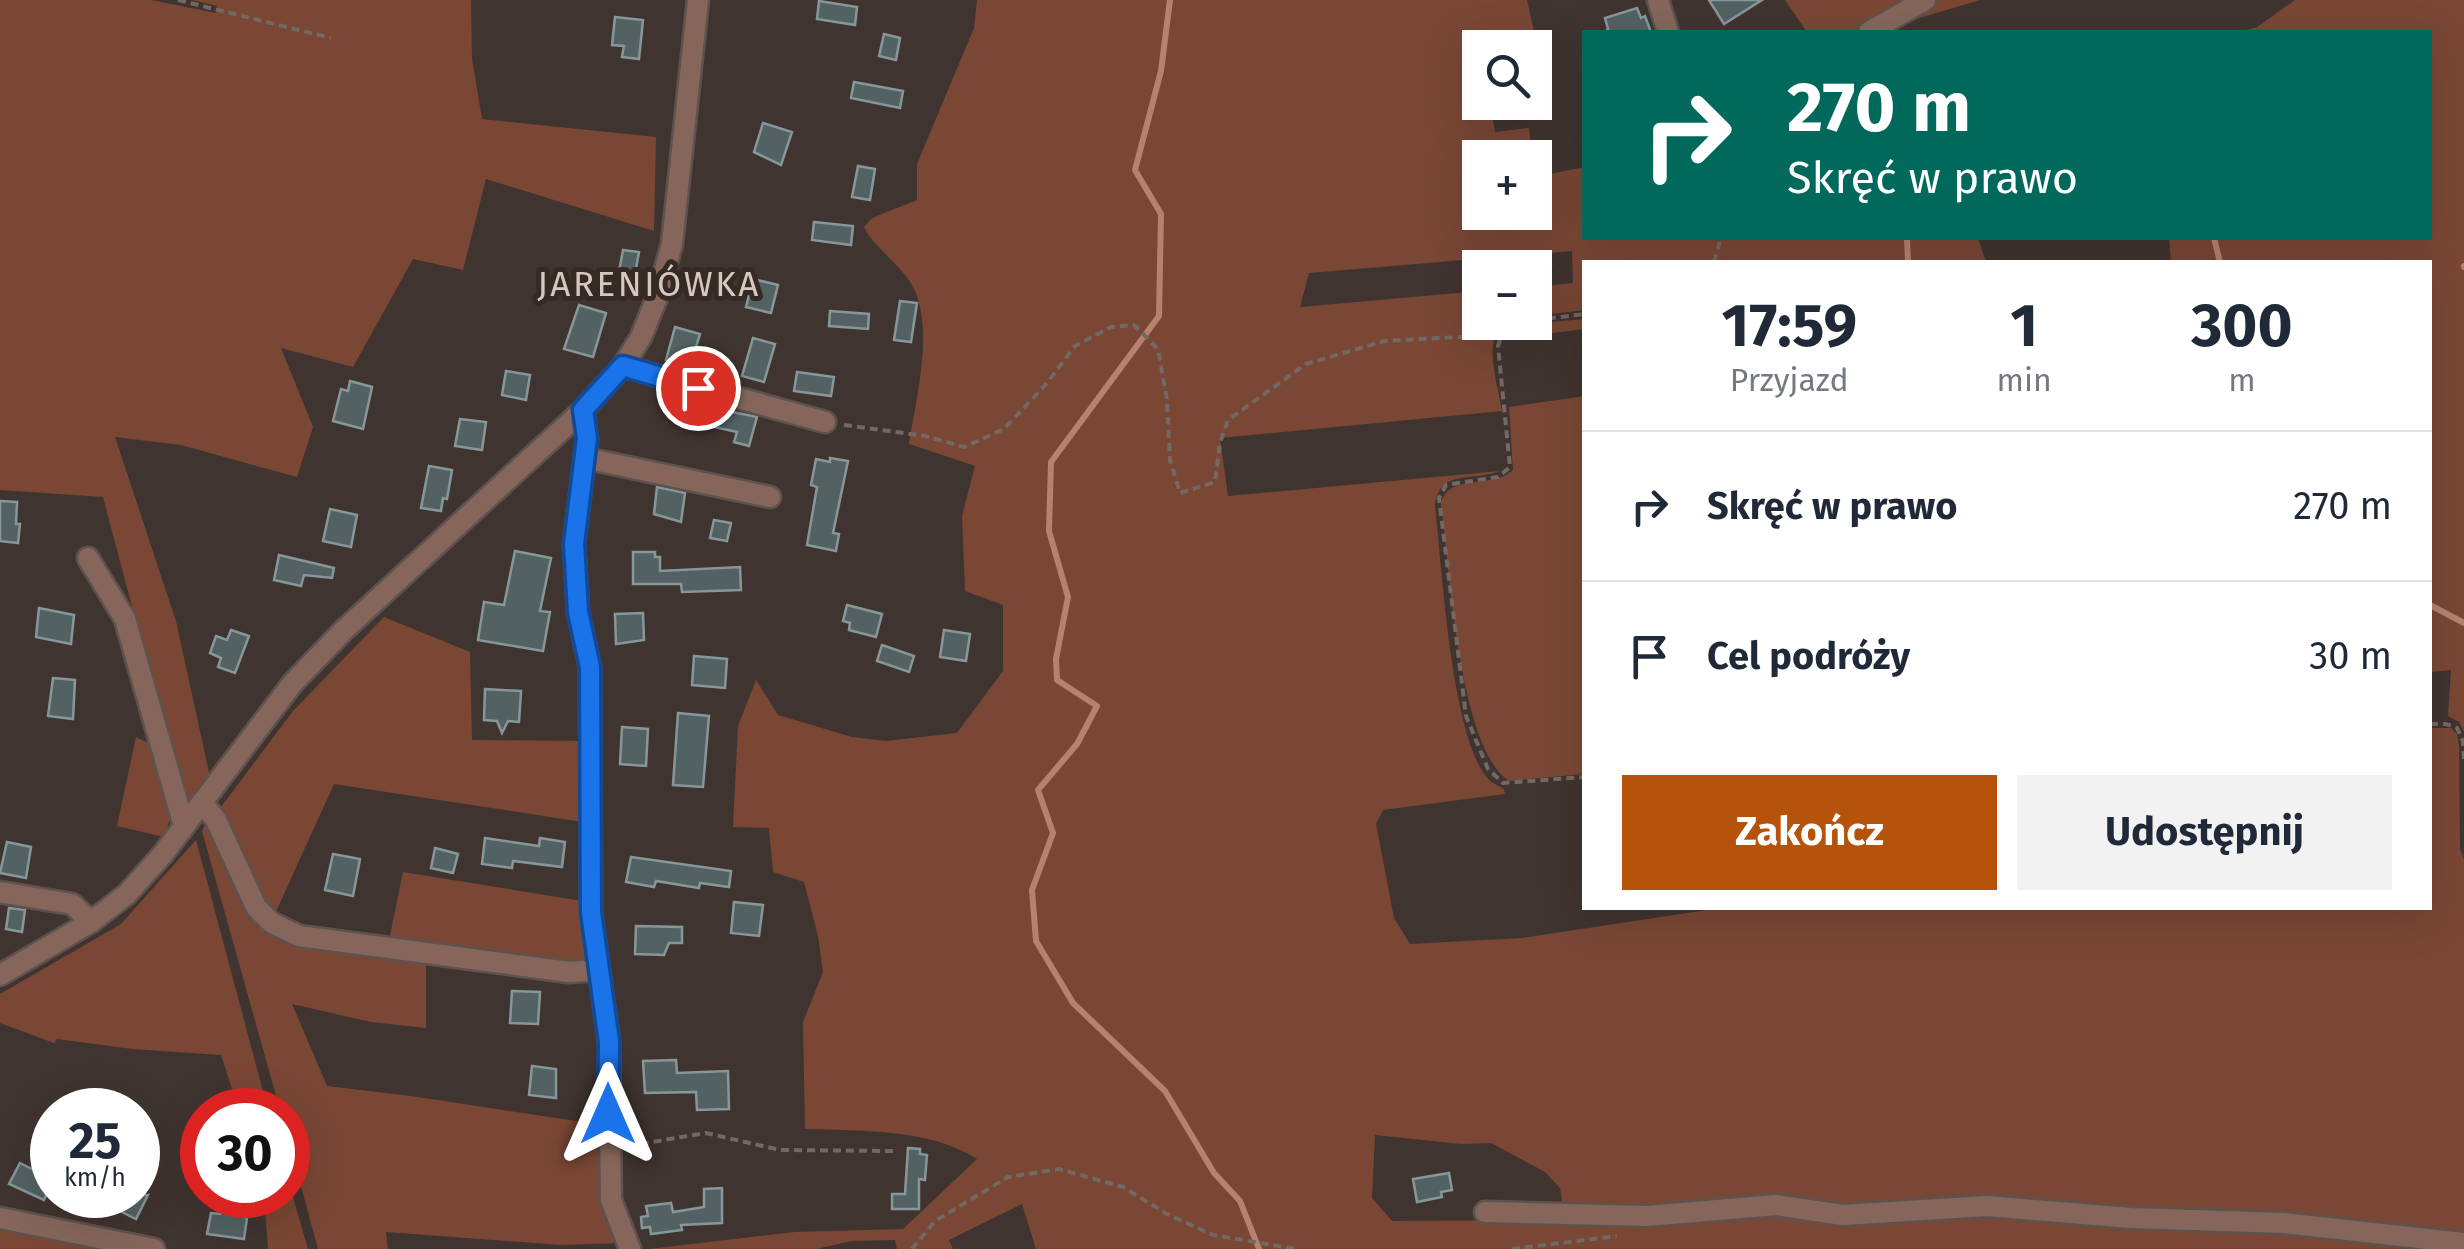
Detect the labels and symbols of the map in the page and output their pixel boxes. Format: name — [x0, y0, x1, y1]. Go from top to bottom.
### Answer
district label: JARENIÓWKA — [537, 263, 761, 305]
pin — [656, 346, 741, 431]
position arrow — [556, 1062, 660, 1166]
speed limit sign: 30 — [180, 1088, 310, 1218]

